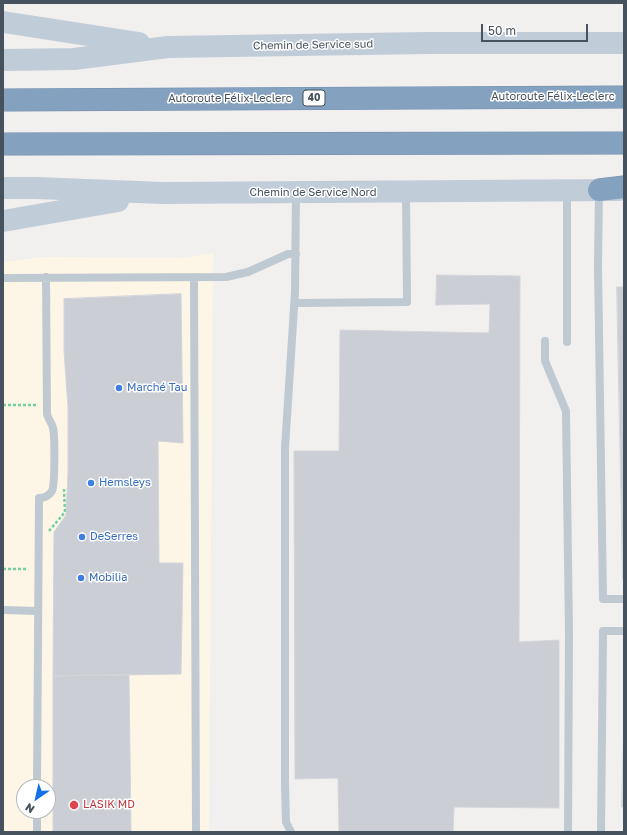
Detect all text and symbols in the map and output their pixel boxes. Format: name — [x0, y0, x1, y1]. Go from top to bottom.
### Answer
scale bar — [483, 16, 590, 42]
text: 50 m — [488, 23, 516, 38]
street label: Chemin de Service sud — [253, 37, 373, 53]
road number: 40 — [303, 90, 325, 106]
street label: Autoroute Félix-Leclerc — [491, 90, 615, 104]
street label: Autoroute Félix-Leclerc — [168, 92, 292, 106]
street label: Chemin de Service Nord — [250, 186, 376, 200]
place label: Marché Tau — [127, 381, 187, 395]
marker: Marché Tau — [114, 383, 124, 393]
place label: Hemsleys — [99, 476, 151, 490]
marker: Hemsleys — [86, 478, 96, 488]
place label: DeSerres — [90, 530, 138, 544]
marker: DeSerres — [77, 532, 87, 542]
place label: Mobilia — [89, 571, 127, 585]
marker: Mobilia — [76, 573, 86, 583]
north arrow — [16, 779, 56, 819]
place label: LASIK MD — [83, 798, 135, 812]
marker: LASIK MD — [68, 799, 80, 811]
text: N — [22, 801, 37, 816]

